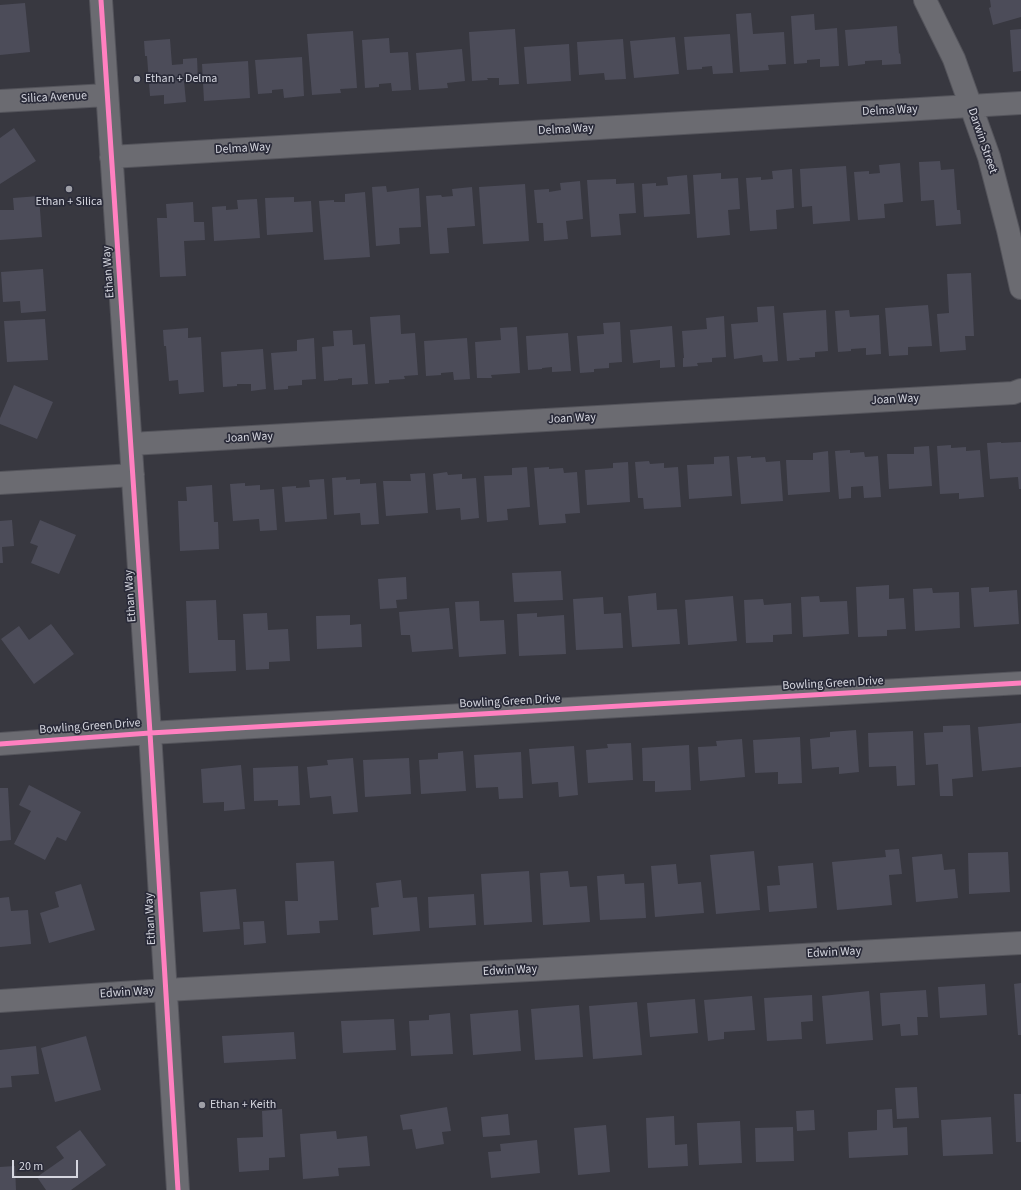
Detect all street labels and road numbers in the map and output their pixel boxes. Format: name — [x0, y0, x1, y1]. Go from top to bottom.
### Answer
street label: Silica Avenue — [21, 89, 87, 107]
street label: Delma Way — [862, 102, 918, 120]
street label: Darwin Street — [964, 106, 1000, 176]
street label: Delma Way — [538, 121, 594, 139]
street label: Delma Way — [215, 140, 271, 158]
street label: Ethan Way — [100, 245, 118, 299]
street label: Joan Way — [871, 392, 919, 408]
street label: Joan Way — [548, 411, 596, 427]
street label: Joan Way — [225, 430, 273, 446]
street label: Ethan Way — [122, 569, 140, 623]
street label: Bowling Green Drive — [782, 674, 884, 694]
street label: Bowling Green Drive — [459, 692, 561, 712]
street label: Bowling Green Drive — [39, 716, 141, 738]
street label: Ethan Way — [142, 892, 160, 946]
street label: Edwin Way — [807, 944, 861, 962]
street label: Edwin Way — [483, 962, 537, 980]
street label: Edwin Way — [99, 984, 155, 1002]

